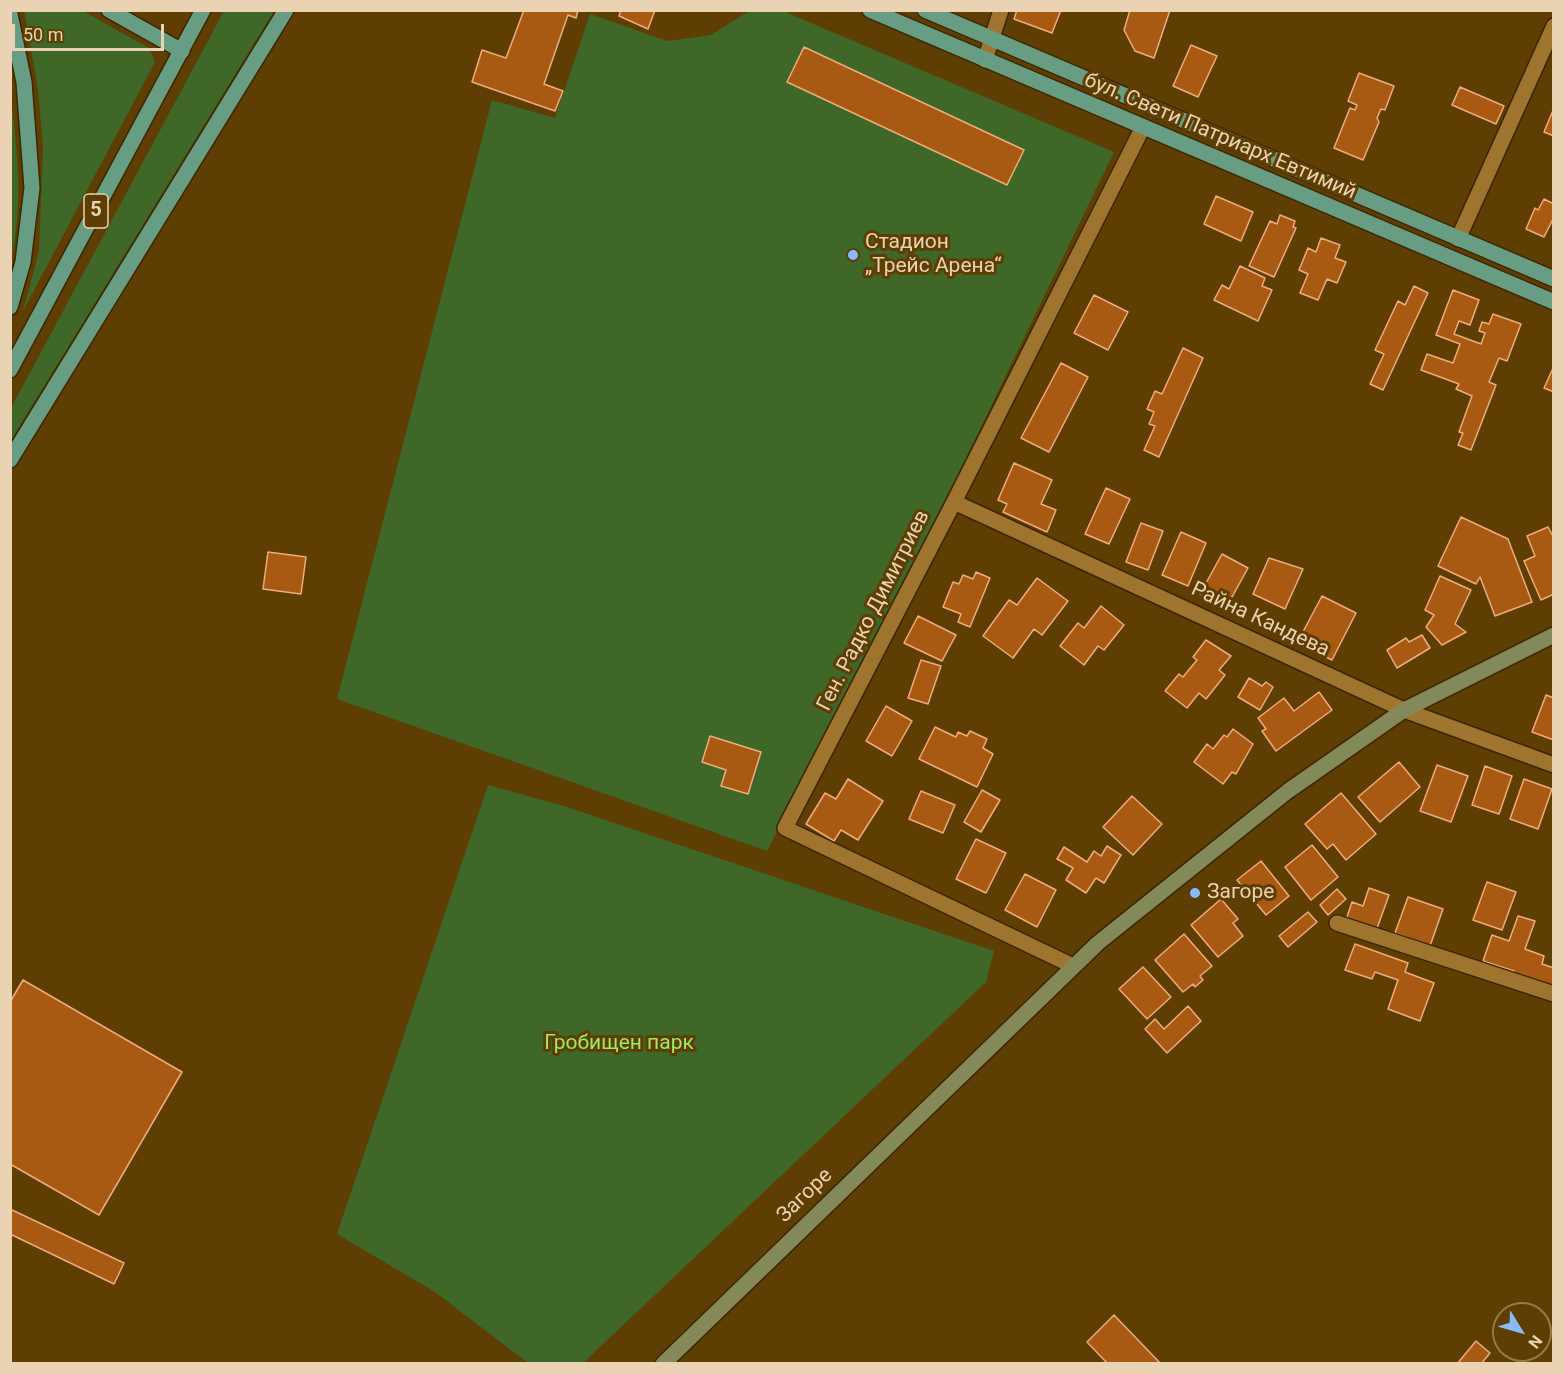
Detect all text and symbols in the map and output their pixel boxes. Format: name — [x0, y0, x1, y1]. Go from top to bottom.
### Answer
scale bar — [15, 12, 166, 50]
text: 50 m — [23, 24, 63, 45]
street label: бул. Свети Патриарх Евтимий — [1080, 68, 1360, 206]
road number: 5 — [84, 194, 108, 228]
place label: Стадион „Трейс Арена“ — [865, 230, 1002, 280]
marker: Стадион „Трейс Арена“ — [846, 248, 860, 262]
street label: Ген. Радко Димитриев — [812, 506, 936, 716]
street label: Райна Кандева — [1187, 577, 1333, 663]
place label: Загоре — [1207, 880, 1274, 906]
marker: Загоре — [1188, 886, 1202, 900]
park label: Гробищен парк — [544, 1031, 694, 1057]
street label: Загоре — [772, 1164, 838, 1228]
north arrow — [1492, 1302, 1552, 1362]
text: N — [1524, 1332, 1546, 1352]

